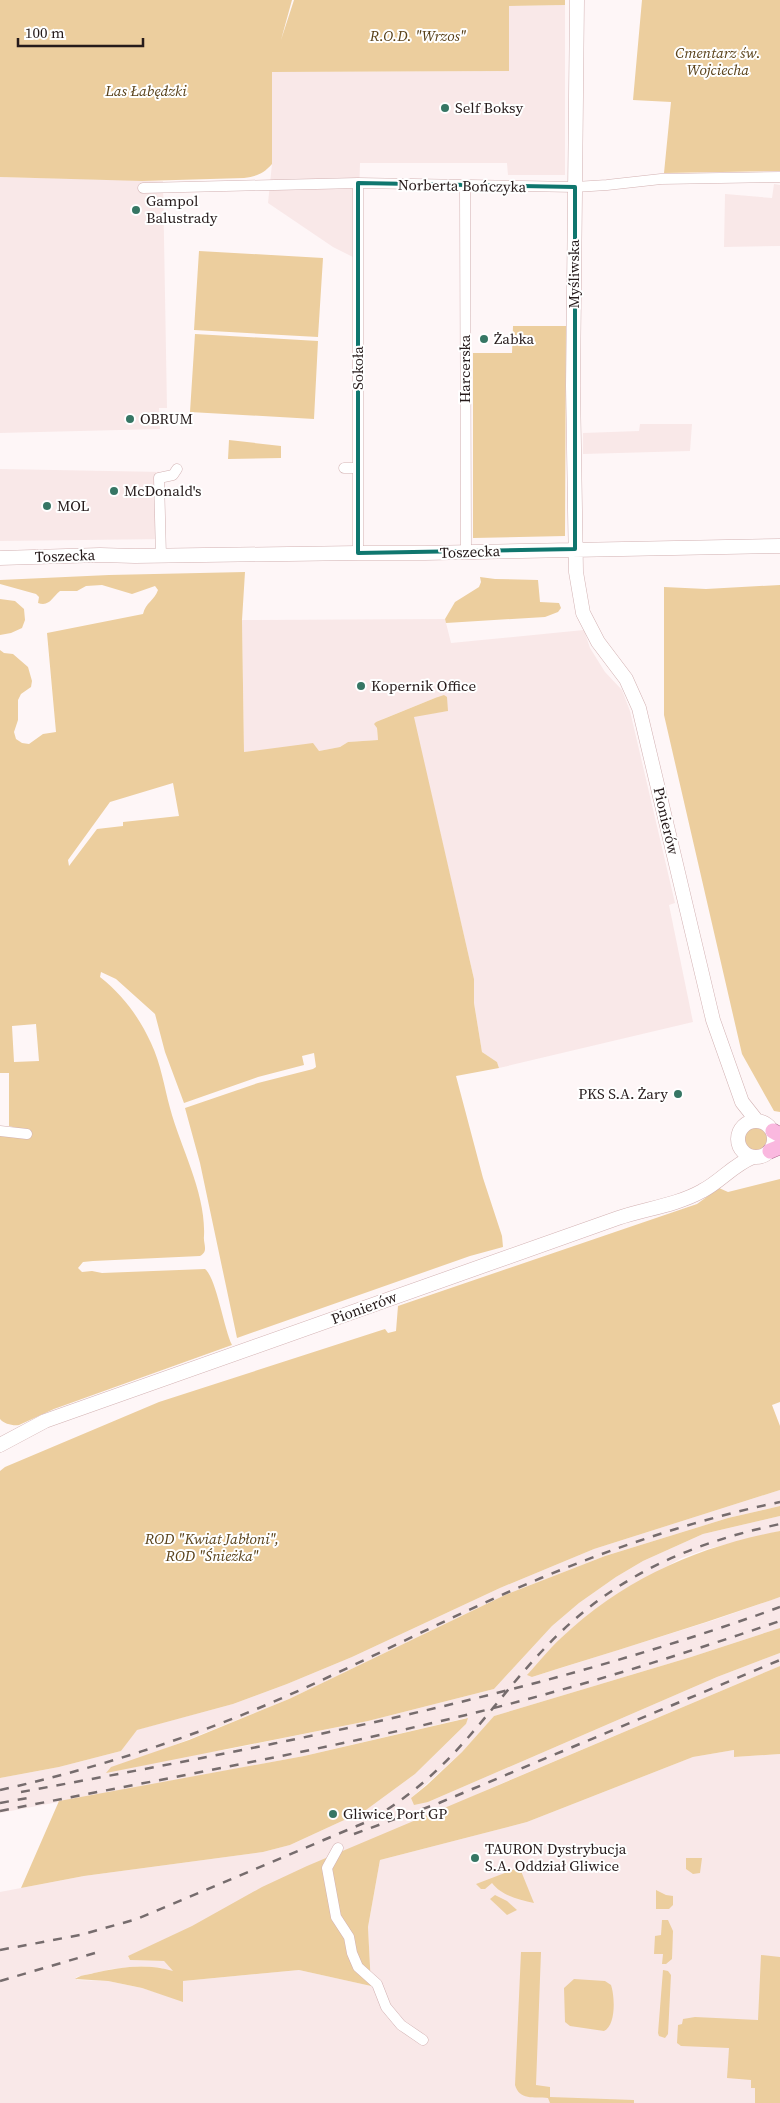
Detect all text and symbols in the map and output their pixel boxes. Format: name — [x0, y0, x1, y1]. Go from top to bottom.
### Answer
scale bar — [18, 15, 142, 47]
text: 100 m — [25, 22, 65, 43]
park label: R.O.D. "Wrzos" — [369, 25, 467, 46]
park label: Cmentarz św. Wojciecha — [675, 42, 761, 80]
park label: Las Łabędzki — [104, 80, 187, 101]
place label: Self Boksy — [455, 97, 524, 118]
marker: Self Boksy — [439, 102, 451, 114]
street label: Norberta Bończyka — [398, 174, 527, 197]
place label: Gampol Balustrady — [146, 190, 218, 228]
marker: Gampol Balustrady — [130, 204, 142, 216]
street label: Myśliwska — [563, 239, 584, 309]
place label: Żabka — [494, 328, 535, 349]
marker: Żabka — [478, 333, 490, 345]
street label: Harcerska — [454, 334, 475, 403]
street label: Sokoła — [347, 346, 368, 390]
place label: OBRUM — [140, 408, 193, 429]
marker: OBRUM — [124, 413, 136, 425]
place label: McDonald's — [124, 480, 201, 501]
marker: McDonald's — [108, 485, 120, 497]
place label: MOL — [57, 495, 89, 516]
marker: MOL — [41, 500, 53, 512]
street label: Toszecka — [440, 540, 501, 563]
street label: Toszecka — [35, 544, 96, 567]
place label: Kopernik Office — [371, 675, 476, 696]
marker: Kopernik Office — [355, 680, 367, 692]
street label: Pionierów — [649, 785, 685, 857]
place label: PKS S.A. Żary — [578, 1083, 668, 1104]
marker: PKS S.A. Żary — [672, 1088, 684, 1100]
street label: Pionierów — [328, 1286, 400, 1329]
park label: ROD "Kwiat Jabłoni", ROD "Śnieżka" — [144, 1528, 279, 1566]
place label: Gliwice Port GP — [343, 1803, 447, 1824]
marker: Gliwice Port GP — [327, 1808, 339, 1820]
place label: TAURON Dystrybucja S.A. Oddział Gliwice — [485, 1838, 627, 1876]
marker: TAURON Dystrybucja S.A. Oddział Gliwice — [469, 1852, 481, 1864]

